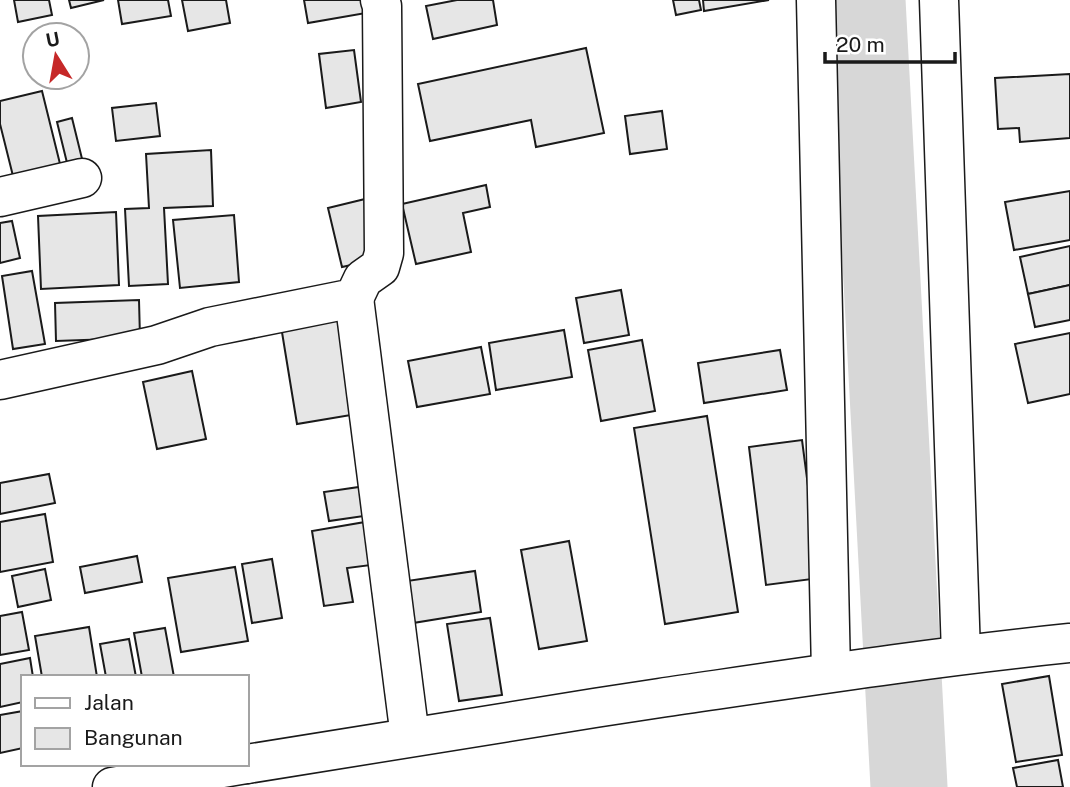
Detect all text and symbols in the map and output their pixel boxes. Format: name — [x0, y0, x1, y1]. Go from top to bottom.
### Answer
north arrow — [21, 21, 91, 91]
scale bar — [825, 21, 954, 65]
text: U — [44, 27, 62, 51]
text: 20 m — [836, 32, 885, 57]
legend — [21, 675, 248, 766]
text: Jalan — [84, 690, 134, 715]
text: Bangunan — [84, 725, 183, 750]

